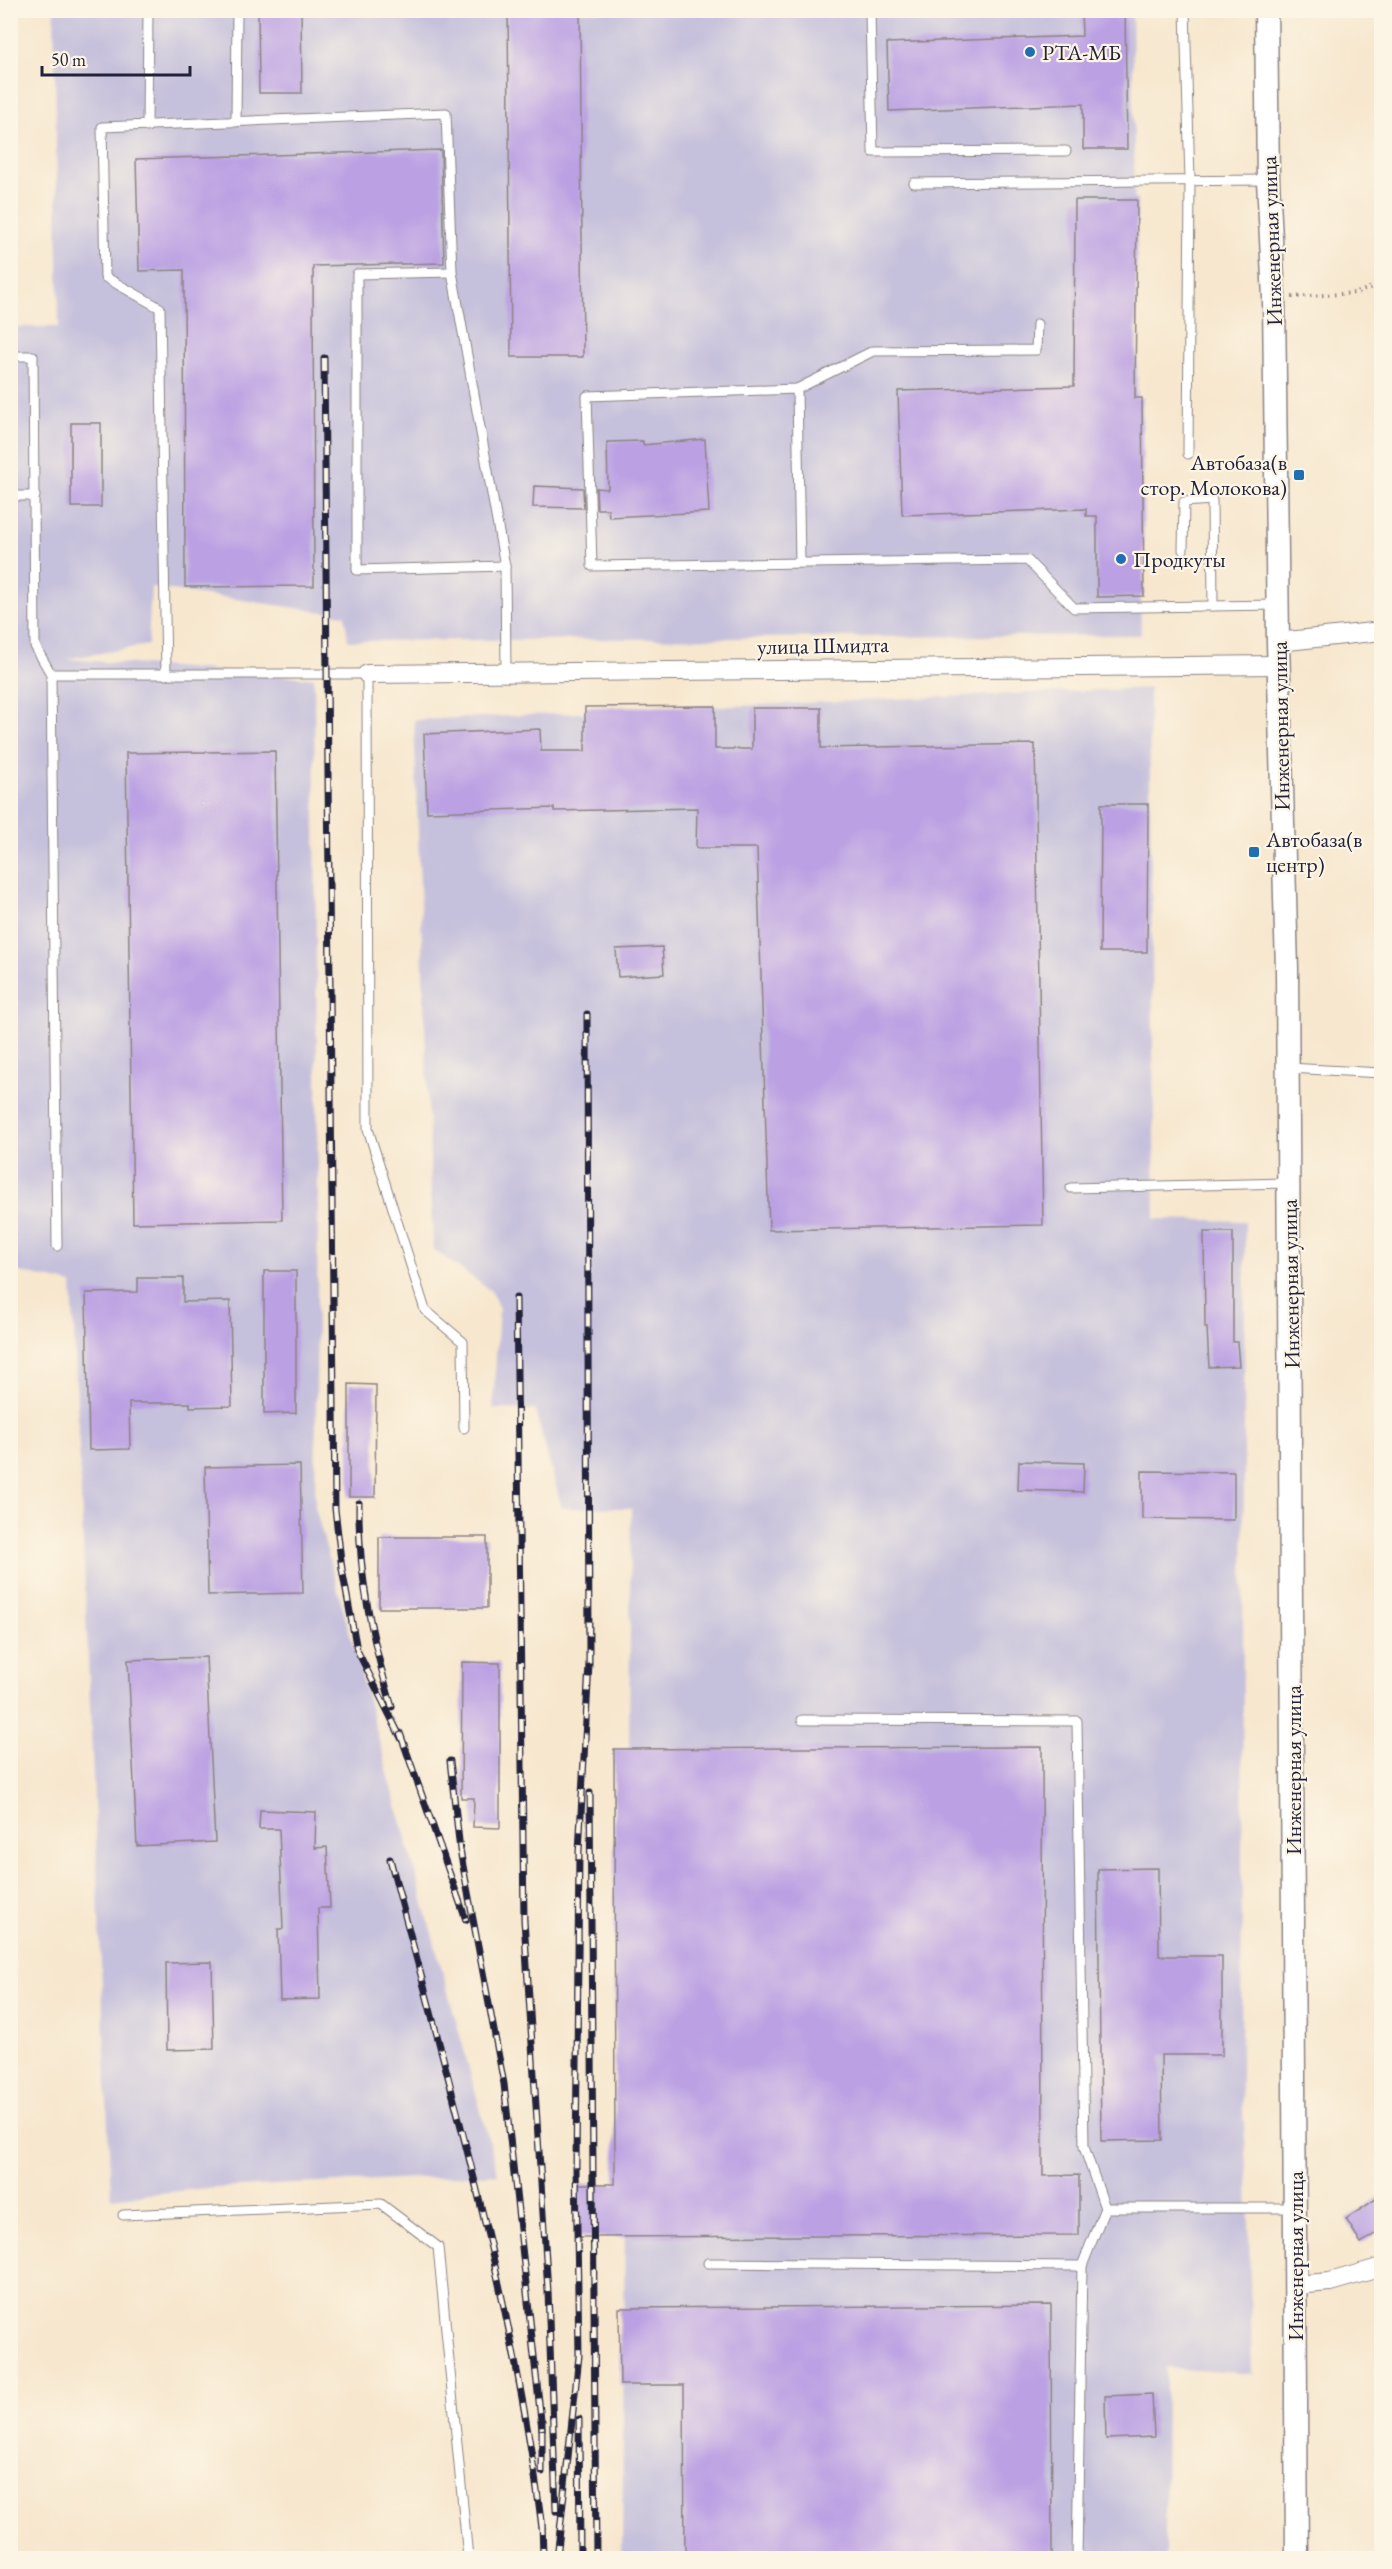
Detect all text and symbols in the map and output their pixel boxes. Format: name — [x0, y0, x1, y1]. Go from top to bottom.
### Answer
place label: РТА-МБ — [1042, 38, 1121, 67]
scale bar — [42, 39, 190, 77]
marker: РТА-МБ — [1023, 45, 1037, 59]
text: 50 m — [51, 48, 86, 71]
street label: Инженерная улица — [1254, 155, 1289, 326]
place label: Автобаза(в стор. Молокова) — [1141, 448, 1287, 502]
marker: Автобаза(в стор. Молокова) — [1292, 468, 1306, 482]
place label: Продкуты — [1133, 545, 1226, 574]
marker: Продкуты — [1114, 552, 1128, 566]
street label: улица Шмидта — [757, 630, 889, 661]
street label: Инженерная улица — [1265, 641, 1296, 811]
place label: Автобаза(в центр) — [1265, 825, 1362, 879]
marker: Автобаза(в центр) — [1247, 845, 1261, 859]
street label: Инженерная улица — [1275, 1199, 1306, 1369]
street label: Инженерная улица — [1279, 1685, 1308, 1855]
street label: Инженерная улица — [1281, 2171, 1310, 2341]

